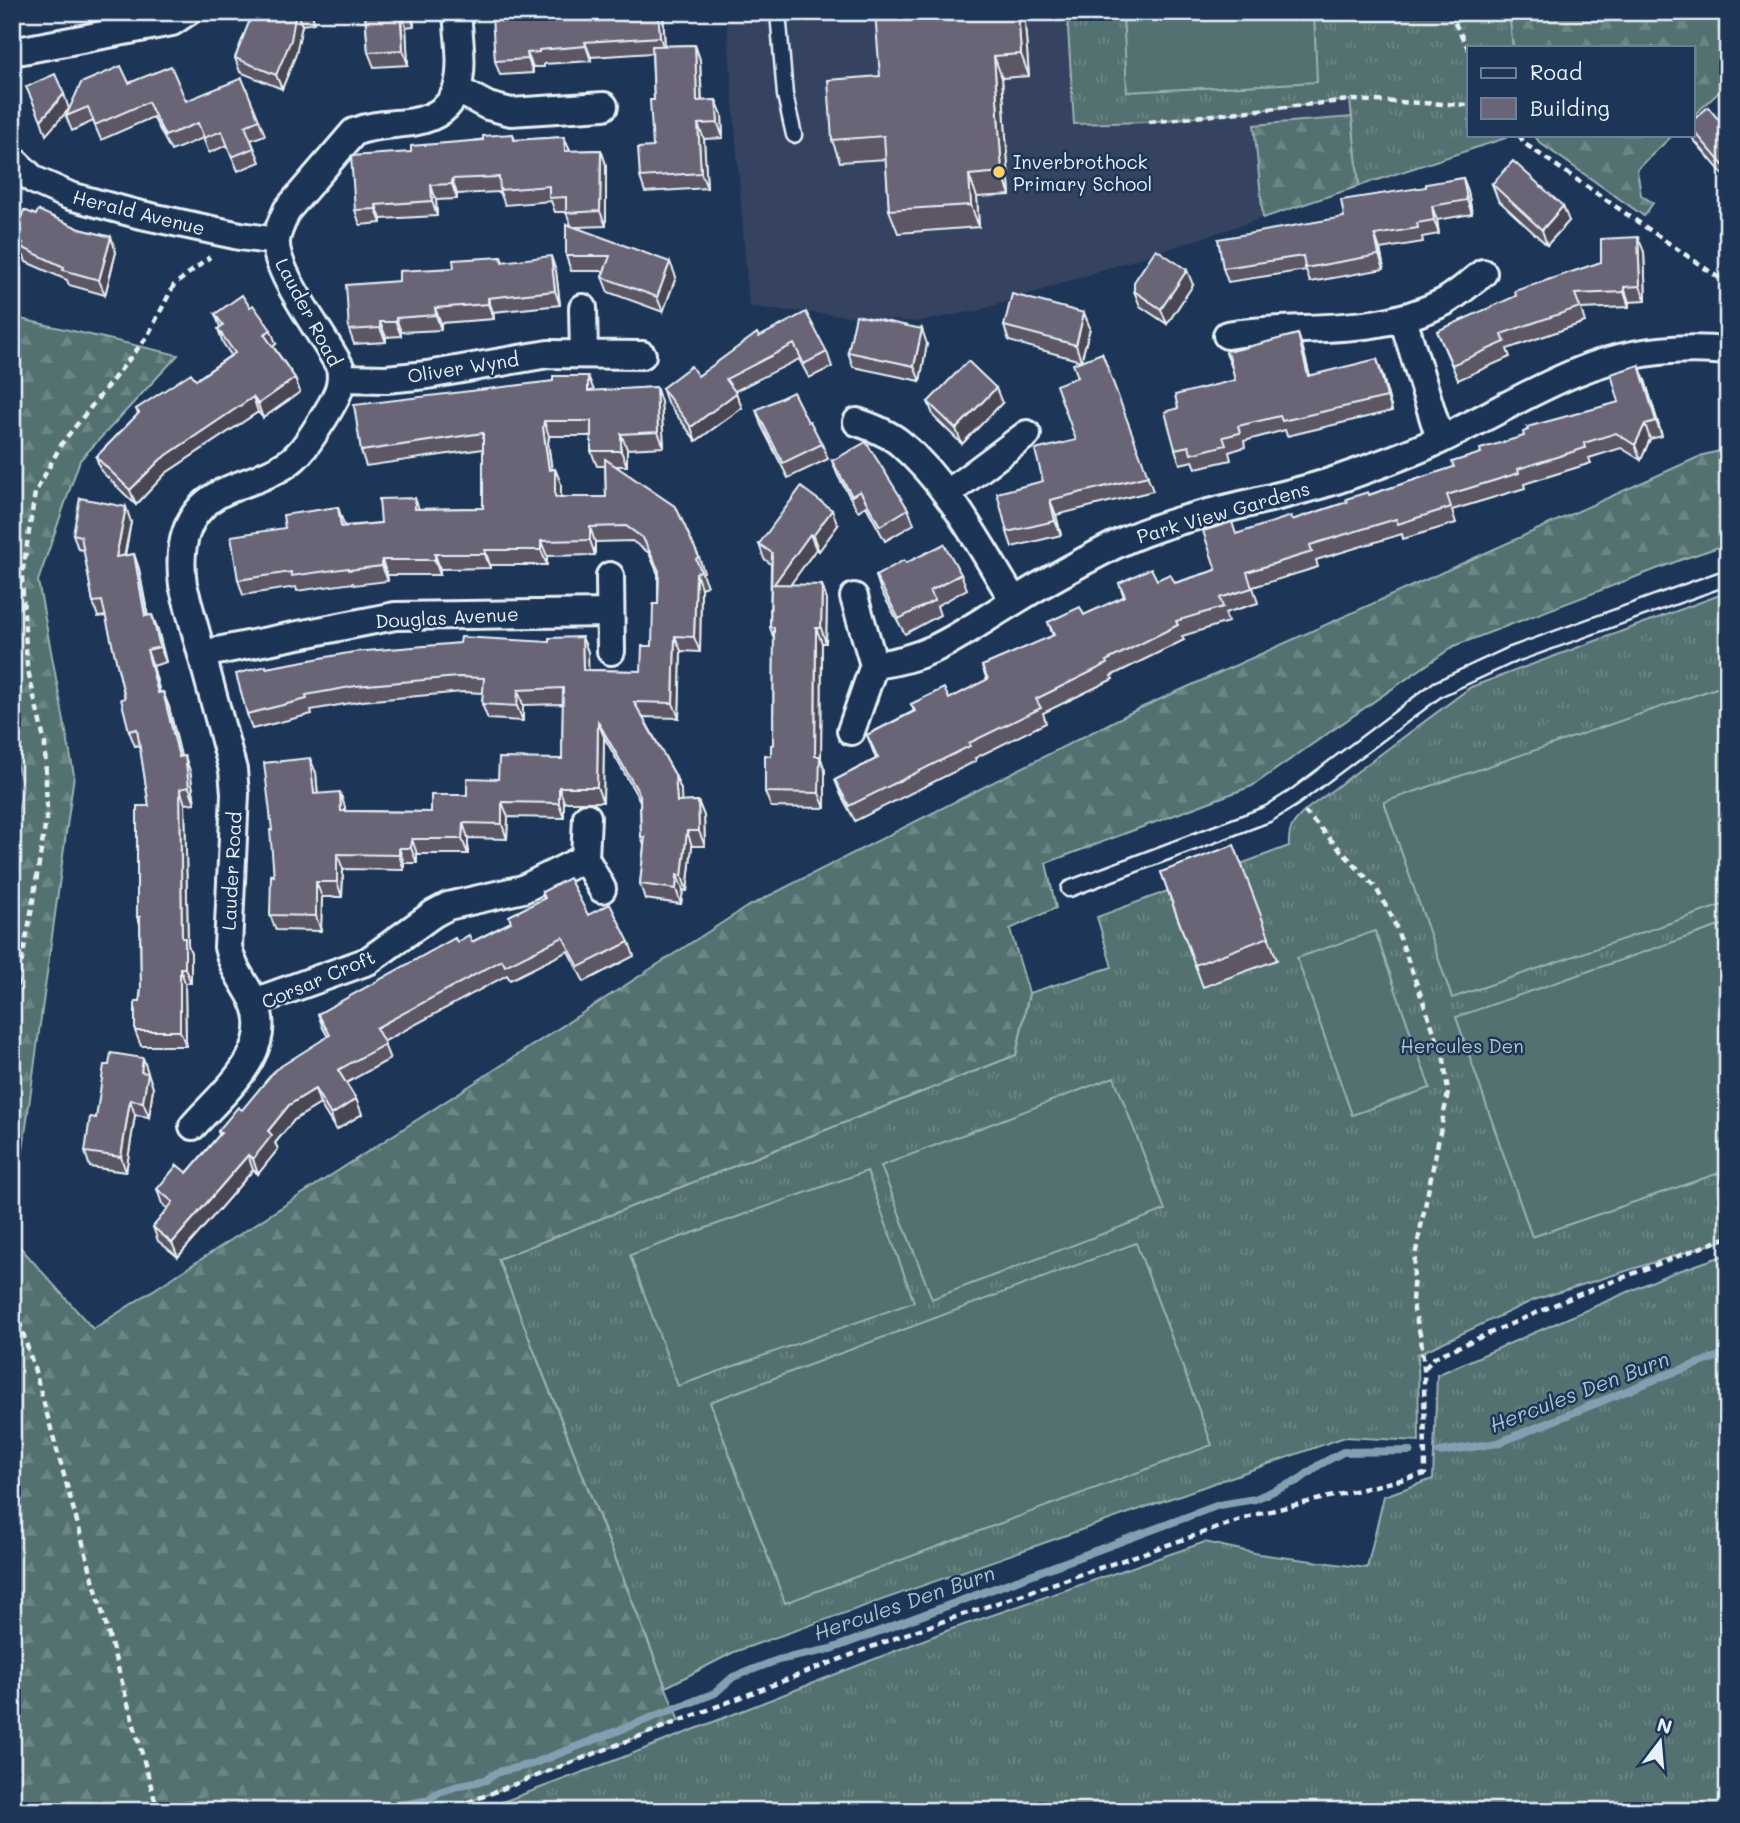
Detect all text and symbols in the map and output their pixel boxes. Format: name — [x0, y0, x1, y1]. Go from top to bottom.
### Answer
legend — [1467, 46, 1694, 136]
text: Road — [1530, 58, 1582, 85]
text: Building — [1530, 94, 1610, 121]
place label: Inverbrothock Primary School — [1013, 149, 1152, 196]
marker: Inverbrothock Primary School — [991, 164, 1007, 180]
street label: Herald Avenue — [70, 184, 208, 240]
street label: Lauder Road — [270, 254, 348, 370]
street label: Oliver Wynd — [406, 346, 520, 388]
street label: Park View Gardens — [1134, 475, 1312, 549]
street label: Douglas Avenue — [375, 601, 519, 633]
street label: Lauder Road — [215, 811, 247, 931]
street label: Corsar Croft — [257, 944, 379, 1014]
park label: Hercules Den — [1400, 1033, 1524, 1058]
water label: Hercules Den Burn — [1485, 1344, 1673, 1438]
water label: Hercules Den Burn — [810, 1558, 998, 1646]
north arrow — [1624, 1708, 1694, 1778]
text: N — [1654, 1711, 1675, 1739]

